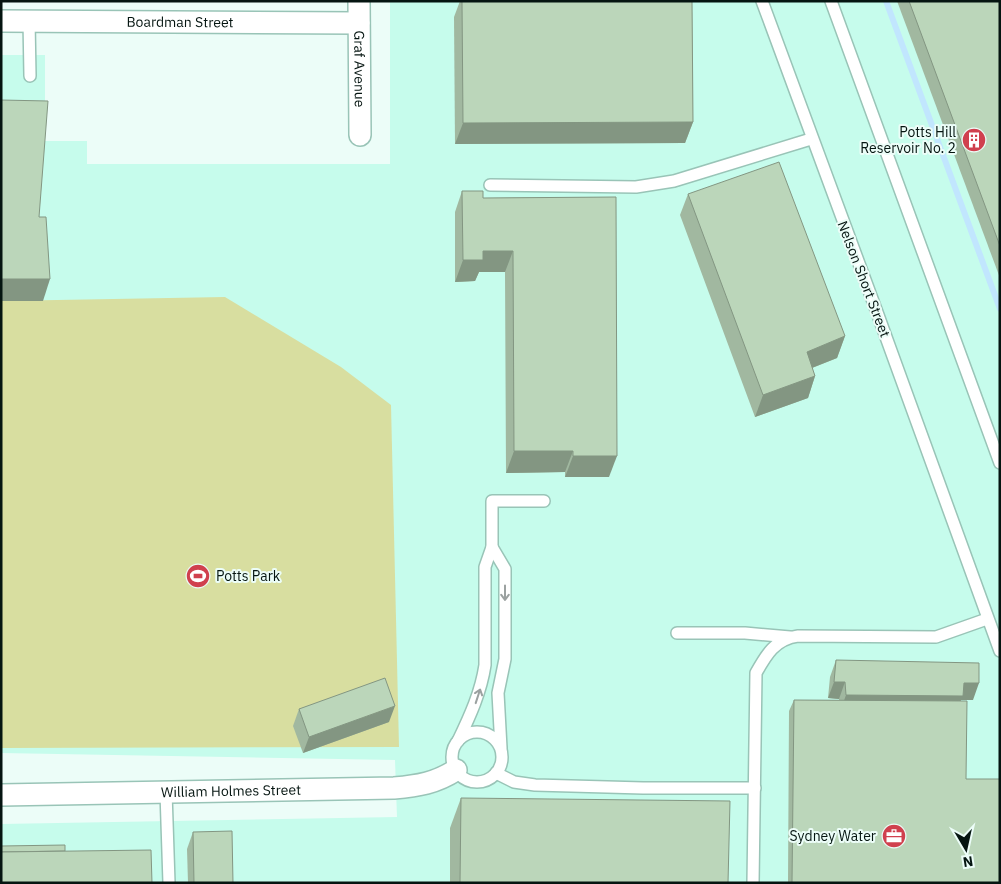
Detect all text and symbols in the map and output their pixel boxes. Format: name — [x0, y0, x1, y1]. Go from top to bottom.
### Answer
street label: Boardman Street — [126, 13, 234, 31]
street label: Graf Avenue — [350, 30, 369, 108]
place label: Potts Hill Reservoir No. 2 — [860, 123, 956, 157]
building icon: Potts Hill Reservoir No. 2 — [961, 127, 987, 153]
street label: Nelson Short Street — [834, 218, 894, 340]
sports icon: Potts Park — [185, 563, 211, 589]
place label: Potts Park — [216, 567, 281, 585]
one-way arrow — [500, 584, 510, 600]
one-way arrow — [473, 688, 483, 704]
street label: William Holmes Street — [161, 781, 301, 801]
office icon: Sydney Water — [881, 823, 907, 849]
north arrow — [941, 824, 991, 874]
place label: Sydney Water — [789, 827, 876, 845]
text: N — [962, 852, 974, 872]

